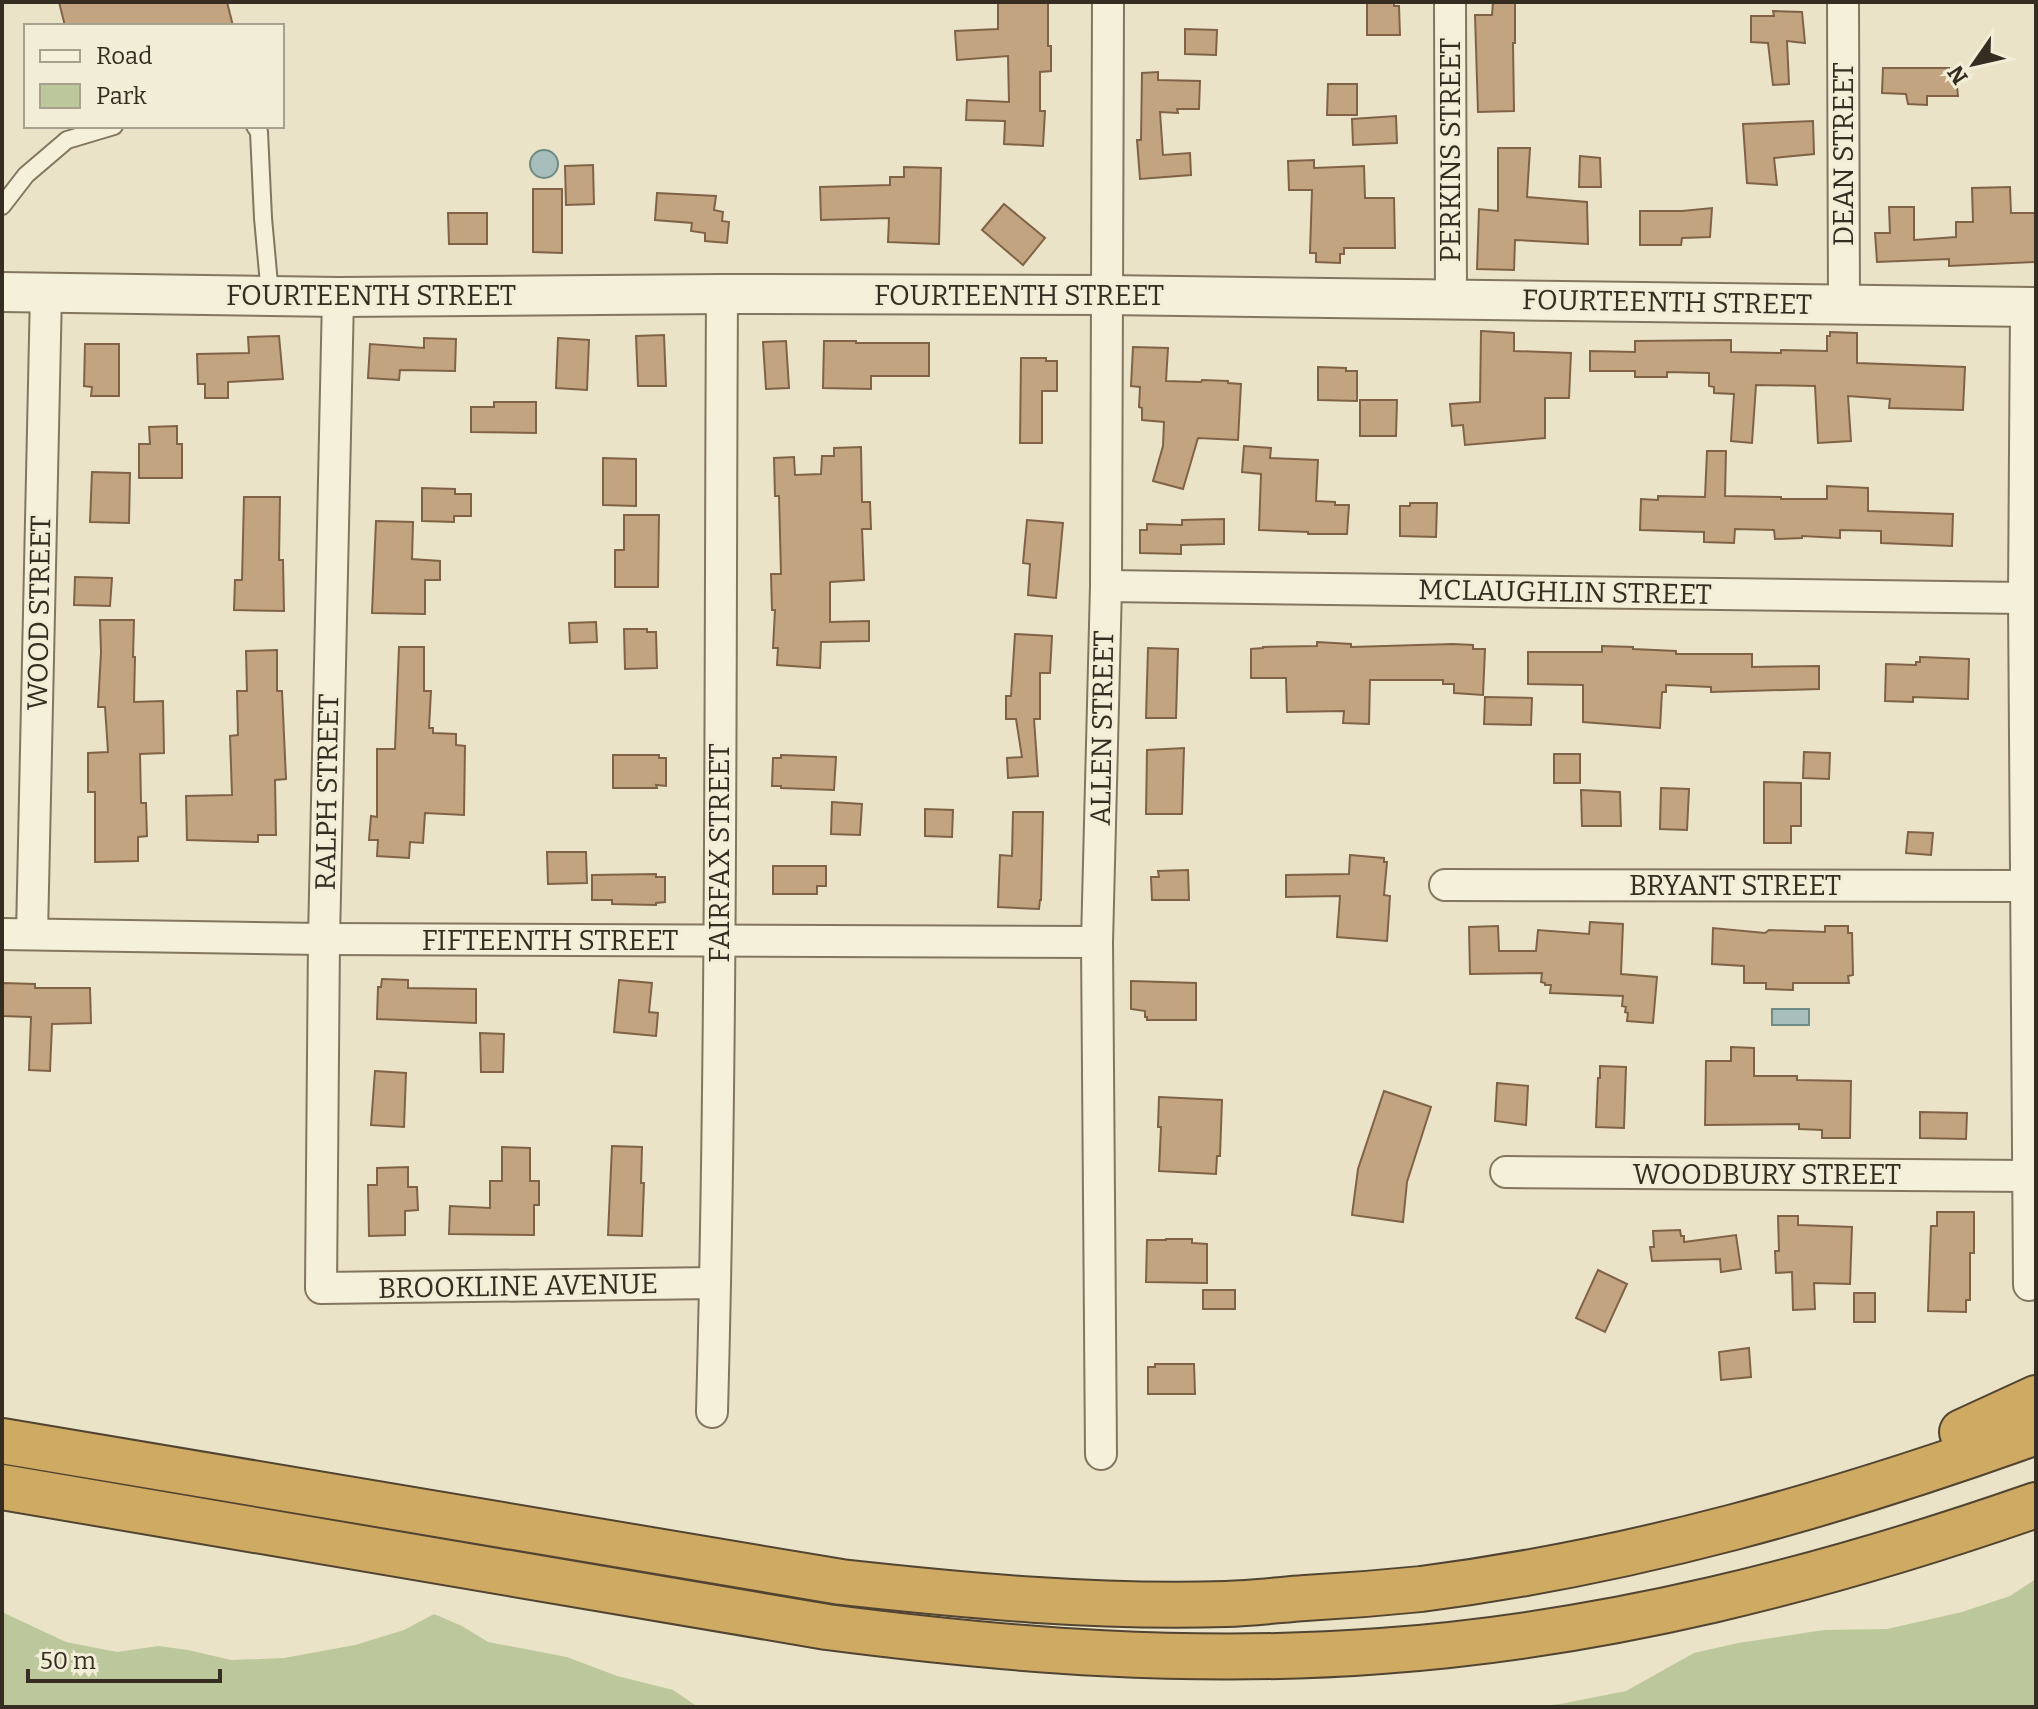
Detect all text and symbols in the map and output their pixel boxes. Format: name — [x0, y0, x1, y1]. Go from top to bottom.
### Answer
legend — [24, 24, 284, 128]
north arrow — [1934, 24, 2014, 104]
street label: PERKINS STREET — [1434, 38, 1467, 262]
text: Road — [96, 42, 152, 70]
text: N — [1942, 60, 1974, 89]
street label: DEAN STREET — [1827, 62, 1860, 246]
text: Park — [96, 82, 147, 110]
street label: FOURTEENTH STREET — [226, 279, 516, 312]
street label: FOURTEENTH STREET — [874, 279, 1164, 312]
street label: FOURTEENTH STREET — [1522, 283, 1812, 321]
street label: WOOD STREET — [21, 515, 57, 711]
street label: MCLAUGHLIN STREET — [1418, 573, 1712, 611]
street label: ALLEN STREET — [1084, 630, 1120, 826]
street label: RALPH STREET — [309, 693, 345, 891]
street label: FAIRFAX STREET — [703, 743, 736, 963]
street label: BRYANT STREET — [1629, 869, 1841, 902]
street label: FIFTEENTH STREET — [422, 924, 678, 957]
street label: WOODBURY STREET — [1633, 1158, 1901, 1191]
street label: BROOKLINE AVENUE — [378, 1267, 658, 1305]
scale bar — [28, 1633, 220, 1683]
text: 50 m — [40, 1647, 96, 1675]

